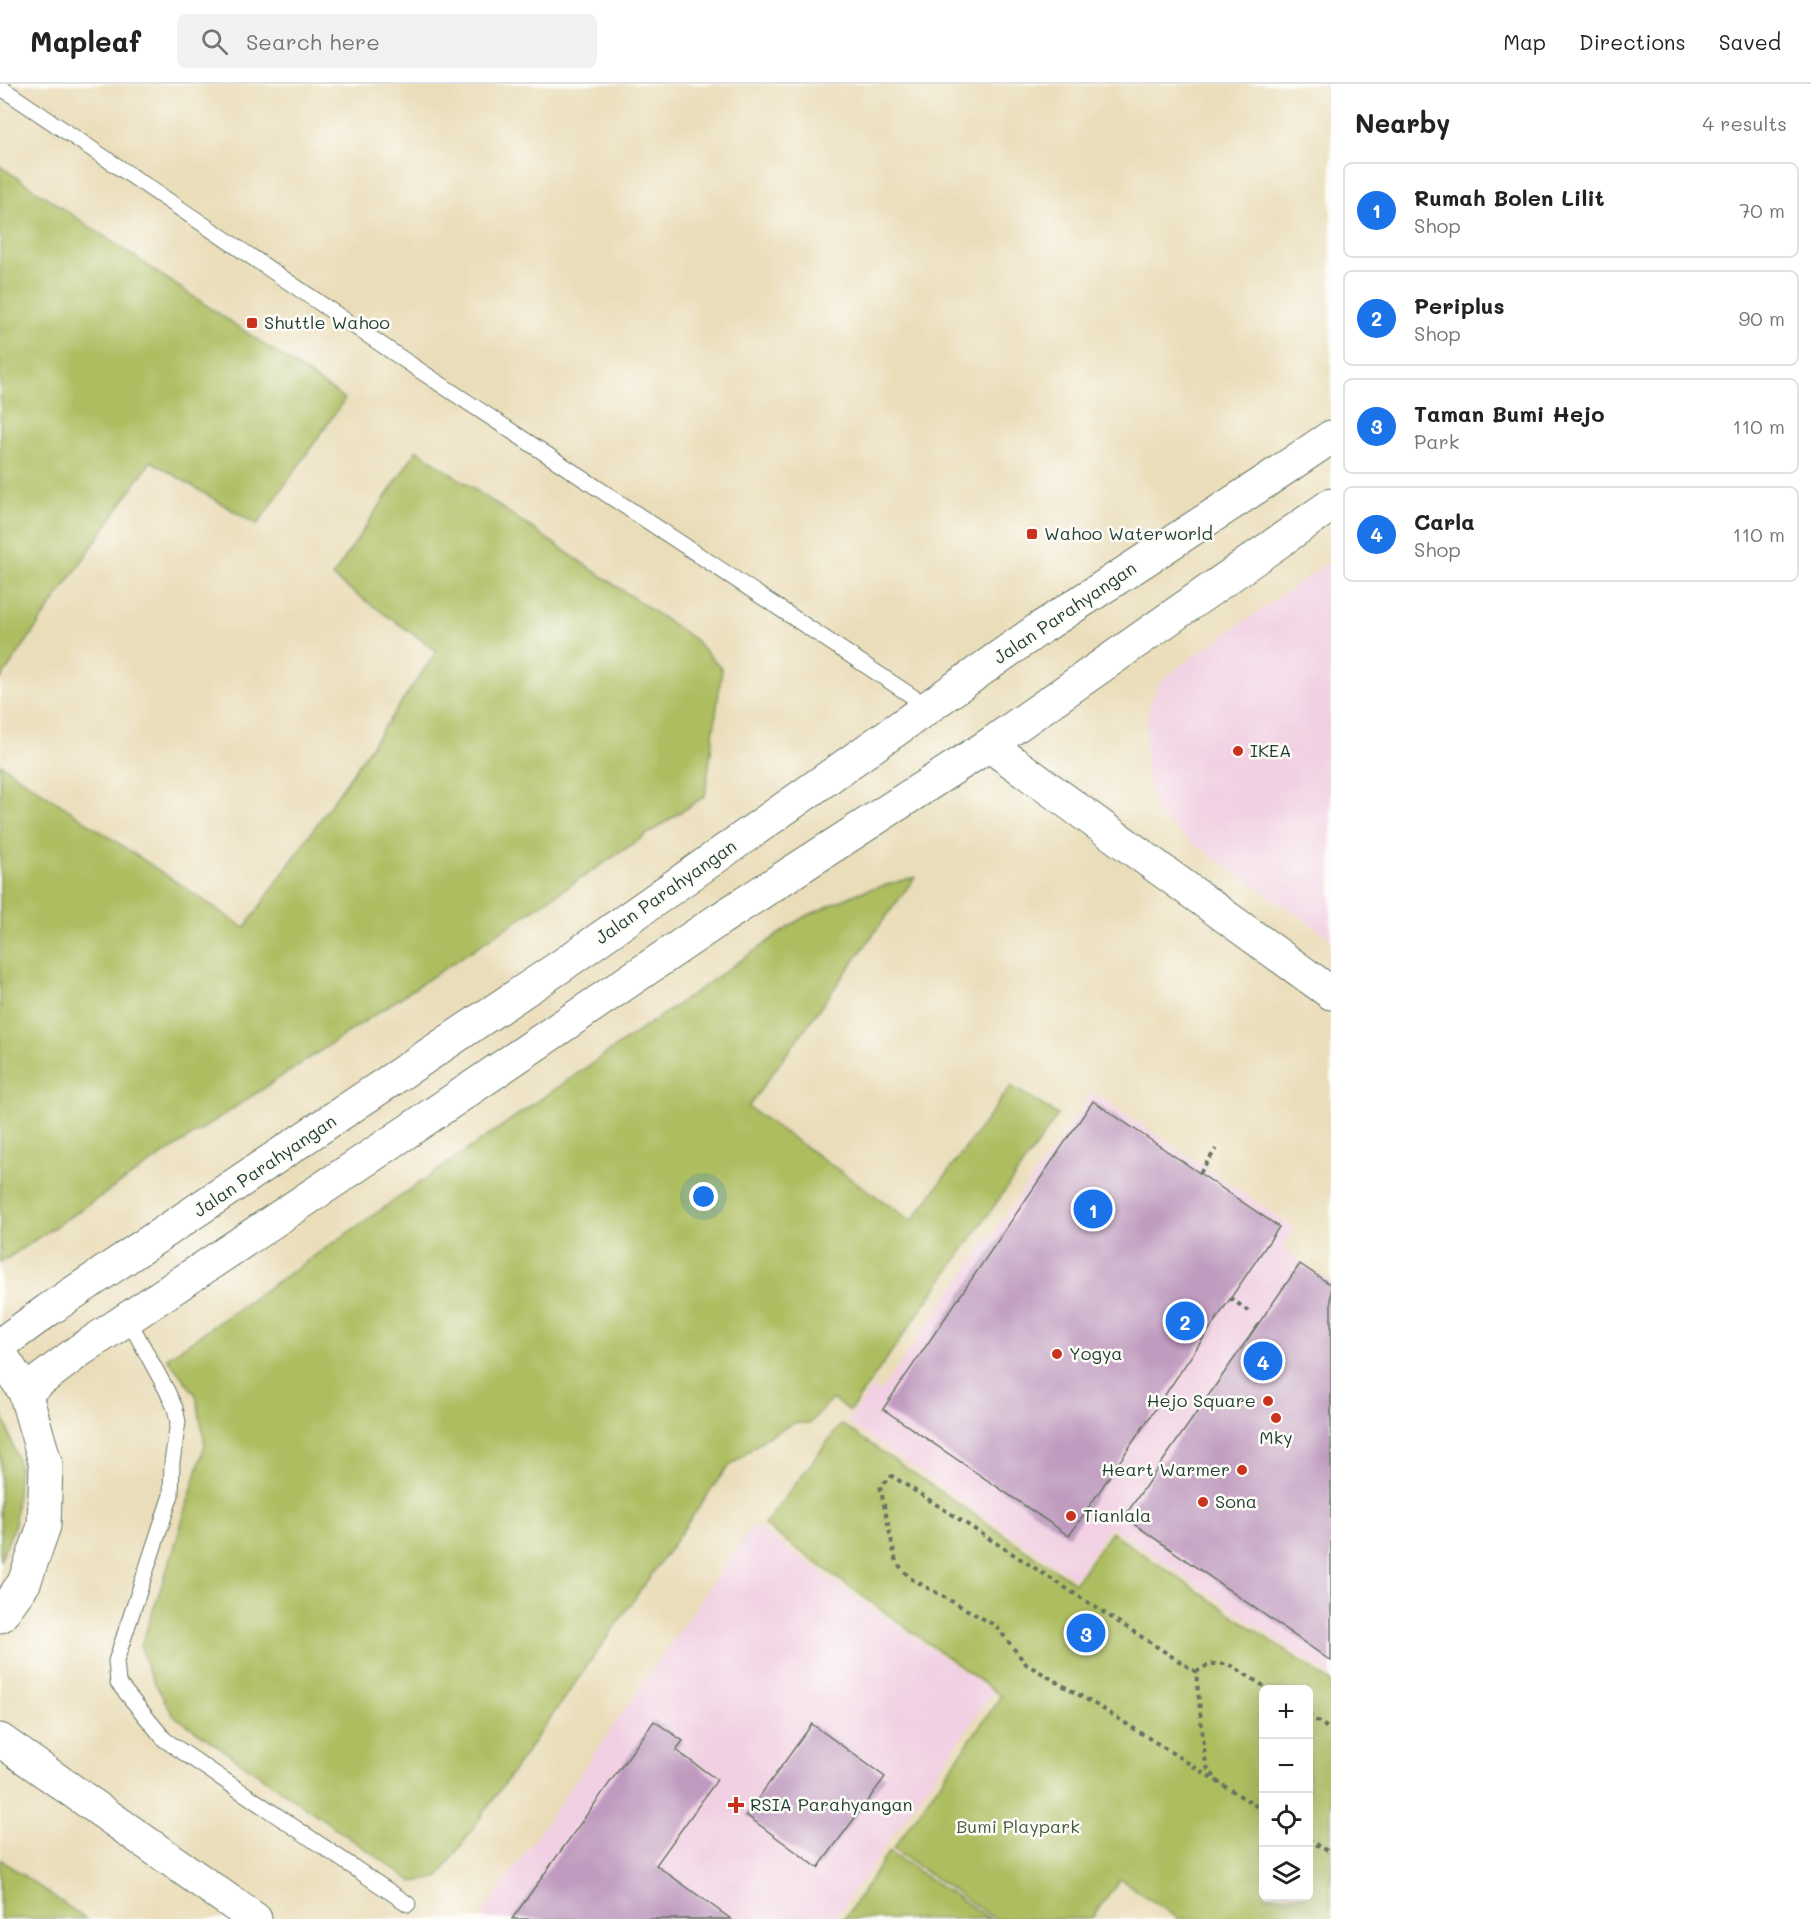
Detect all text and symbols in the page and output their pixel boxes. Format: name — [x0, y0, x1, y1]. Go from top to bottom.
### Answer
search box — [177, 14, 597, 68]
text: Mapleaf — [30, 23, 141, 59]
icon: search — [198, 25, 231, 58]
text: Search here — [246, 27, 380, 56]
text: Map — [1503, 28, 1546, 55]
text: Directions — [1579, 28, 1686, 55]
text: Saved — [1719, 28, 1781, 55]
text: Nearby — [1355, 106, 1450, 140]
text: 4 results — [1702, 110, 1787, 136]
text: Rumah Bolen Lilit — [1414, 183, 1605, 212]
text: 1 — [1372, 197, 1381, 223]
text: 70 m — [1739, 197, 1785, 223]
text: Shop — [1414, 212, 1461, 238]
text: Periplus — [1414, 291, 1505, 320]
text: 2 — [1371, 305, 1382, 331]
text: 90 m — [1739, 305, 1785, 331]
place label: Shuttle Wahoo — [264, 310, 390, 334]
marker: Shuttle Wahoo — [245, 316, 259, 330]
text: Shop — [1414, 320, 1461, 346]
text: Taman Bumi Hejo — [1414, 399, 1605, 428]
text: 3 — [1371, 413, 1383, 439]
text: 110 m — [1732, 413, 1785, 439]
text: Park — [1414, 428, 1459, 454]
text: Carla — [1414, 507, 1475, 536]
place label: Wahoo Waterworld — [1044, 521, 1213, 545]
text: 4 — [1370, 521, 1383, 547]
text: 110 m — [1732, 521, 1785, 547]
marker: Wahoo Waterworld — [1025, 527, 1039, 541]
text: Shop — [1414, 536, 1461, 562]
street label: Jalan Parahyangan — [988, 555, 1141, 669]
place label: IKEA — [1250, 738, 1292, 762]
marker: IKEA — [1231, 744, 1245, 758]
street label: Jalan Parahyangan — [590, 833, 741, 949]
street label: Jalan Parahyangan — [188, 1108, 341, 1222]
your location — [689, 1182, 718, 1211]
pin: 1 — [1074, 1186, 1112, 1232]
pin: 2 — [1166, 1298, 1204, 1344]
pin: 4 — [1244, 1338, 1282, 1384]
place label: Yogya — [1069, 1341, 1123, 1365]
marker: Yogya — [1050, 1347, 1064, 1361]
place label: Hejo Square — [1147, 1388, 1256, 1412]
marker: Hejo Square — [1261, 1394, 1275, 1408]
marker: Mky — [1269, 1411, 1283, 1425]
place label: Mky — [1259, 1425, 1293, 1449]
place label: Heart Warmer — [1102, 1457, 1230, 1481]
marker: Heart Warmer — [1235, 1463, 1249, 1477]
place label: Sona — [1215, 1489, 1257, 1513]
marker: Sona — [1196, 1495, 1210, 1509]
place label: Tianlala — [1083, 1503, 1151, 1527]
marker: Tianlala — [1064, 1509, 1078, 1523]
pin: 3 — [1066, 1610, 1106, 1656]
map controls — [1259, 1685, 1313, 1901]
button: + — [1259, 1685, 1313, 1739]
button: − — [1259, 1739, 1313, 1793]
place label: RSIA Parahyangan — [750, 1792, 913, 1816]
button: locate — [1259, 1793, 1313, 1847]
marker: RSIA Parahyangan — [727, 1796, 745, 1814]
park label: Bumi Playpark — [956, 1814, 1080, 1838]
button: layers — [1259, 1847, 1313, 1901]

